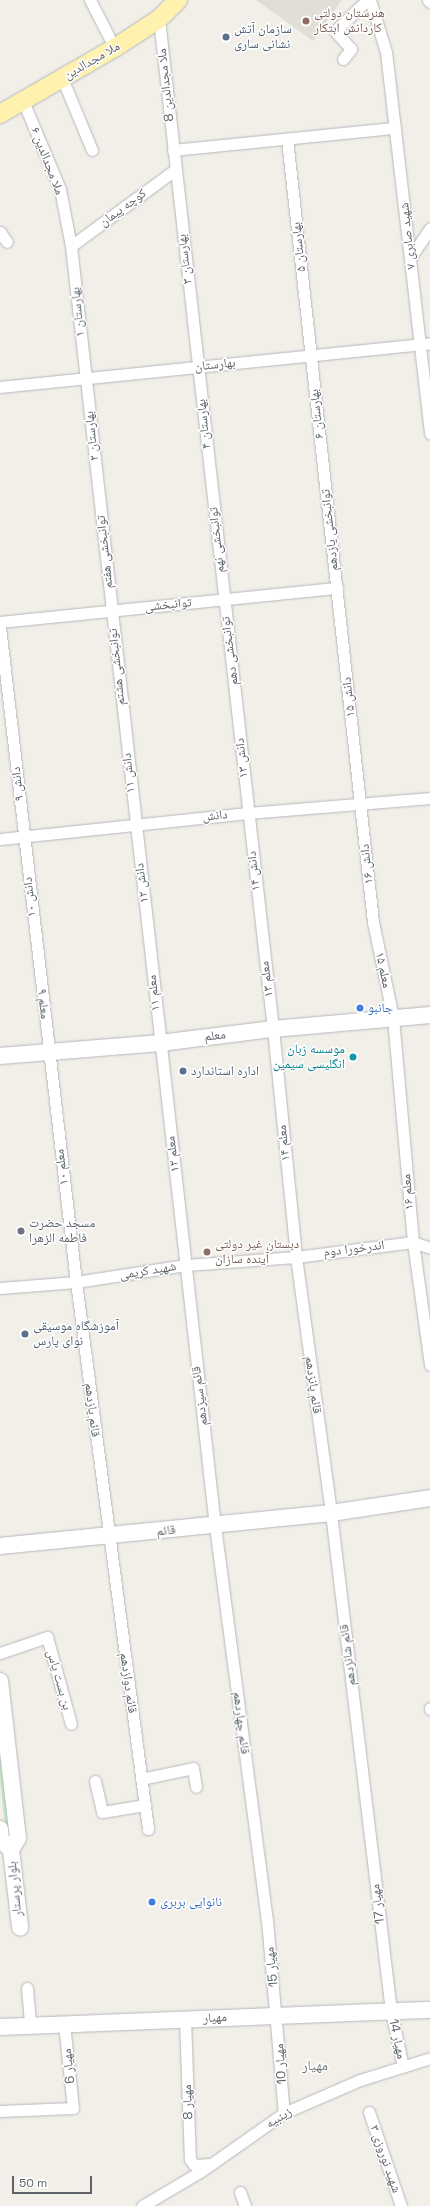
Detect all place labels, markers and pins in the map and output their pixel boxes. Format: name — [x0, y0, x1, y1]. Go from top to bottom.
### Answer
place label: هنرستان دولتی کاردانش ابتکار — [314, 6, 385, 37]
marker: هنرستان دولتی کاردانش ابتکار — [301, 16, 311, 26]
place label: سازمان آتش نشانی ساری — [234, 22, 292, 53]
marker: سازمان آتش نشانی ساری — [221, 32, 231, 42]
place label: جانبو — [368, 1000, 393, 1016]
marker: جانبو — [355, 1003, 365, 1013]
place label: موسسه زبان انگلیسی سیمین — [273, 1042, 345, 1073]
marker: موسسه زبان انگلیسی سیمین — [348, 1052, 358, 1062]
place label: اداره استاندارد — [191, 1063, 259, 1079]
marker: اداره استاندارد — [178, 1066, 188, 1076]
place label: مسجد حضرت فاطمه الزهرا — [29, 1216, 95, 1247]
marker: مسجد حضرت فاطمه الزهرا — [16, 1226, 26, 1236]
place label: دبستان غیر دولتی آینده سازان — [215, 1237, 299, 1268]
marker: دبستان غیر دولتی آینده سازان — [202, 1247, 212, 1257]
place label: آموزشگاه موسیقی نوای پارس — [33, 1319, 119, 1350]
marker: آموزشگاه موسیقی نوای پارس — [20, 1329, 30, 1339]
place label: نانوایی بربری — [160, 1894, 222, 1910]
marker: نانوایی بربری — [147, 1897, 157, 1907]

